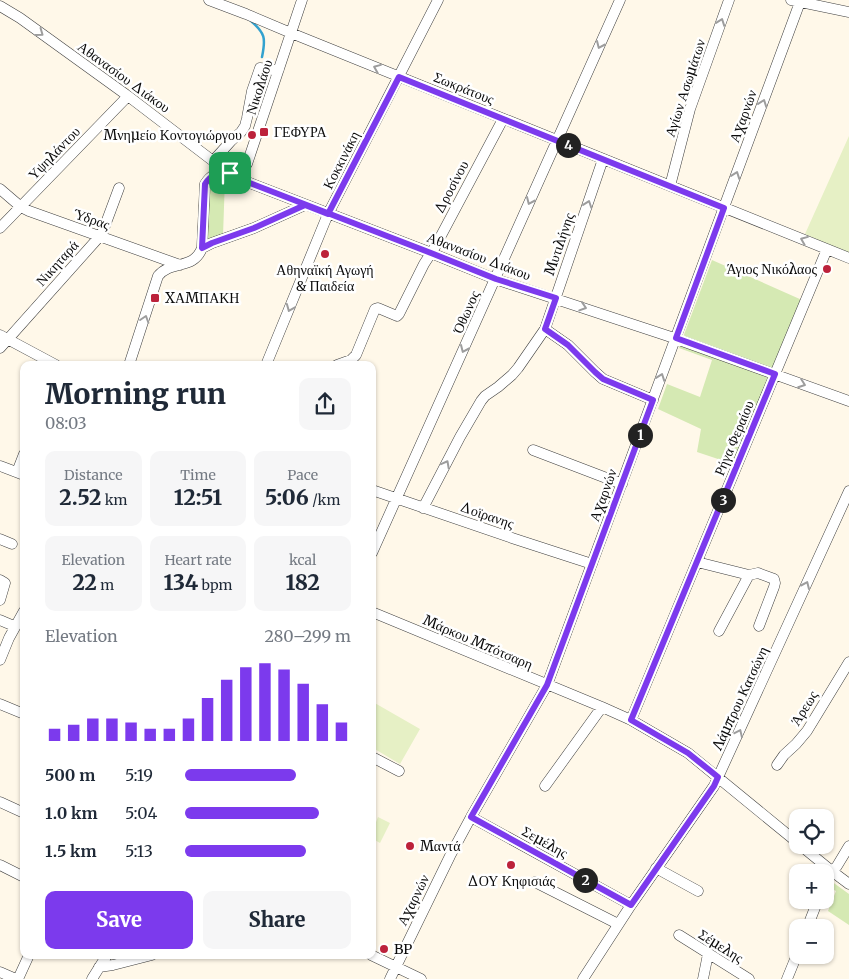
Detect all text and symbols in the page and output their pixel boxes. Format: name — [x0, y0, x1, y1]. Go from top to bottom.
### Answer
one-way arrow — [715, 19, 725, 27]
one-way arrow — [34, 27, 44, 36]
street label: Αθανασίου Διάκου — [74, 37, 174, 117]
street label: Αγίων Ασωμάτων — [661, 37, 709, 139]
one-way arrow — [596, 40, 607, 49]
street label: Νικολάου — [242, 57, 276, 117]
one-way arrow — [373, 64, 382, 74]
street label: Σωκράτους — [431, 68, 497, 108]
street label: Αχαρνών — [725, 87, 761, 145]
one-way arrow — [757, 100, 767, 108]
street label: Υψηλάντου — [24, 122, 84, 184]
place label: ΓΕΦΥΡΑ — [274, 123, 327, 141]
place label: Μνημείο Κοντογιώργου — [103, 126, 242, 144]
marker: ΓΕΦΥΡΑ — [258, 126, 270, 138]
street label: Κοκκινάκη — [319, 128, 363, 192]
marker: Μνημείο Κοντογιώργου — [246, 129, 258, 141]
pin: 4 — [556, 132, 580, 158]
text: 4 — [564, 136, 573, 154]
pin — [209, 152, 251, 194]
street label: Δροσίνου — [430, 157, 472, 217]
icon: arrive — [216, 159, 244, 187]
one-way arrow — [730, 172, 740, 180]
one-way arrow — [526, 196, 537, 205]
one-way arrow — [582, 200, 592, 208]
street label: Ύδρας — [71, 204, 113, 234]
street label: Μυτιλήνης — [540, 210, 578, 278]
street label: Αθανασίου Διάκου — [424, 228, 534, 284]
one-way arrow — [800, 235, 809, 246]
street label: Νικηταρά — [32, 236, 83, 290]
marker: Αθηναϊκή Αγωγή & Παιδεία — [319, 248, 331, 260]
place label: Άγιος Νικόλαος — [726, 260, 817, 278]
place label: Αθηναϊκή Αγωγή & Παιδεία — [276, 261, 374, 295]
marker: Άγιος Νικόλαος — [821, 263, 833, 275]
street label: Όθωνος — [448, 287, 484, 337]
place label: ΧΑΜΠΑΚΗ — [165, 289, 239, 307]
marker: ΧΑΜΠΑΚΗ — [149, 292, 161, 304]
one-way arrow — [578, 302, 586, 312]
one-way arrow — [286, 303, 296, 312]
one-way arrow — [139, 315, 149, 323]
one-way arrow — [459, 344, 470, 353]
one-way arrow — [655, 373, 665, 382]
text: Morning run — [45, 376, 226, 412]
button: share — [299, 378, 351, 430]
one-way arrow — [797, 378, 806, 388]
street label: Ρήγα Φεραίου — [710, 398, 758, 478]
text: 08:03 — [45, 413, 87, 433]
pin: 1 — [628, 422, 652, 448]
text: 1 — [637, 426, 644, 444]
one-way arrow — [440, 461, 450, 470]
text: Distance — [64, 466, 123, 484]
text: Time — [180, 466, 216, 484]
text: Pace — [287, 466, 318, 484]
street label: Αχαρνών — [585, 466, 621, 524]
text: 2.52 — [59, 484, 101, 511]
text: 12:51 — [174, 484, 222, 511]
text: 5:06 — [265, 484, 309, 511]
pin: 3 — [710, 488, 736, 512]
text: km — [101, 491, 127, 509]
text: /km — [309, 491, 340, 509]
text: 3 — [719, 491, 728, 509]
street label: Δοϊρανης — [458, 497, 517, 533]
text: Elevation — [62, 551, 125, 569]
text: Heart rate — [164, 551, 231, 569]
text: kcal — [289, 551, 316, 569]
text: 22 — [72, 569, 97, 596]
text: 134 — [164, 569, 198, 596]
text: 182 — [286, 569, 320, 596]
text: m — [97, 576, 114, 594]
text: bpm — [198, 576, 232, 594]
one-way arrow — [800, 581, 811, 590]
street label: Μάρκου Μπότσαρη — [420, 611, 536, 673]
text: Elevation — [45, 626, 118, 646]
text: 280–299 m — [265, 626, 351, 646]
street label: Λάμπρου Κατσώνη — [708, 643, 772, 754]
street label: Άρεως — [786, 687, 822, 729]
one-way arrow — [733, 729, 743, 738]
text: 500 m — [45, 765, 95, 785]
text: 5:19 — [125, 765, 153, 785]
text: 1.0 km — [45, 803, 98, 823]
text: 5:04 — [125, 803, 157, 823]
map controls — [789, 809, 834, 964]
button: locate — [789, 809, 834, 854]
street label: Σεμέλης — [519, 822, 571, 862]
place label: Μαντά — [420, 837, 461, 855]
marker: Μαντά — [404, 840, 416, 852]
text: 1.5 km — [45, 841, 97, 861]
text: 5:13 — [125, 841, 153, 861]
marker: ΔΟΥ Κηφισιάς — [505, 859, 517, 871]
button: + — [789, 864, 834, 909]
pin: 2 — [572, 868, 598, 892]
text: 2 — [581, 871, 590, 889]
street label: Αχαρνών — [393, 872, 433, 928]
place label: ΔΟΥ Κηφισιάς — [467, 872, 556, 890]
button: Save — [45, 891, 193, 949]
button: Share — [203, 891, 351, 949]
button: − — [789, 919, 834, 964]
street label: Σέμελης — [695, 925, 747, 967]
place label: BP — [394, 940, 412, 958]
marker: BP — [378, 943, 390, 955]

